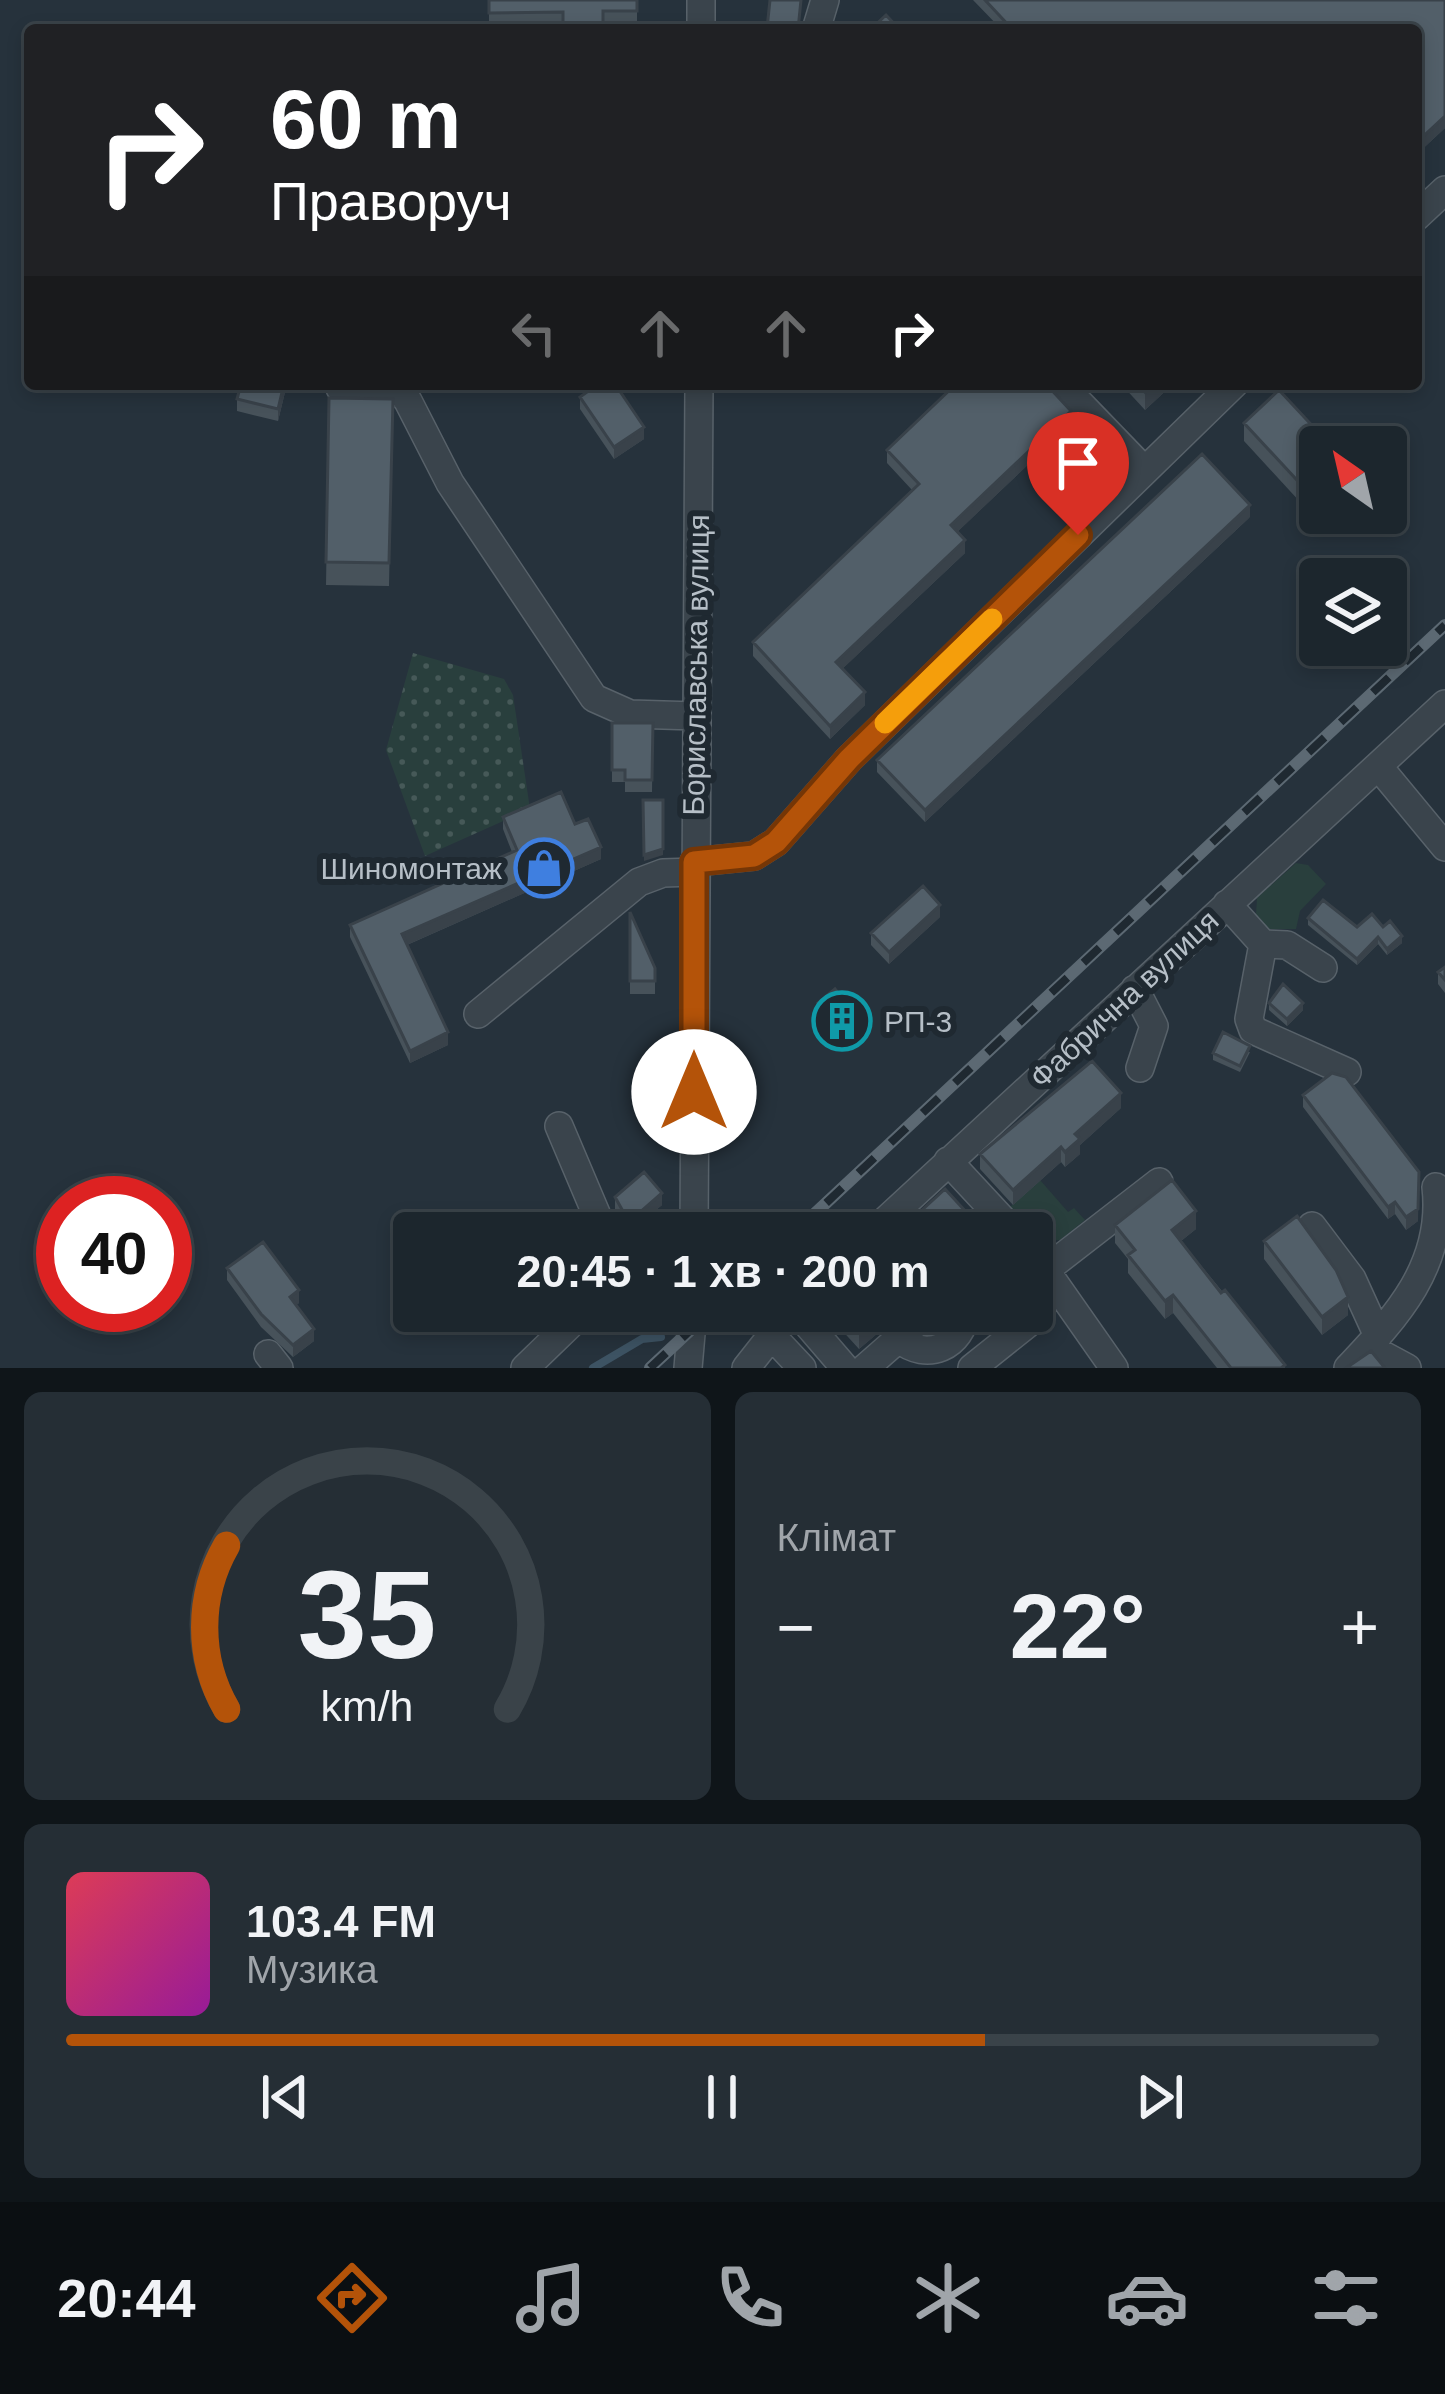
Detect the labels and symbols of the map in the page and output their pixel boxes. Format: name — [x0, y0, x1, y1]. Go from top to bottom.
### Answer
pin — [1027, 412, 1129, 535]
north arrow — [1299, 426, 1407, 534]
street label: Бориславська вулиця — [677, 514, 715, 816]
shop icon: Шиномонтаж — [513, 837, 575, 899]
place label: Шиномонтаж — [320, 852, 502, 885]
street label: Фабрична вулиця — [1023, 904, 1225, 1094]
building icon: РП-3 — [811, 990, 873, 1052]
place label: РП-3 — [884, 1005, 952, 1038]
position arrow — [631, 1029, 757, 1155]
speed limit sign: 40 — [36, 1176, 192, 1332]

